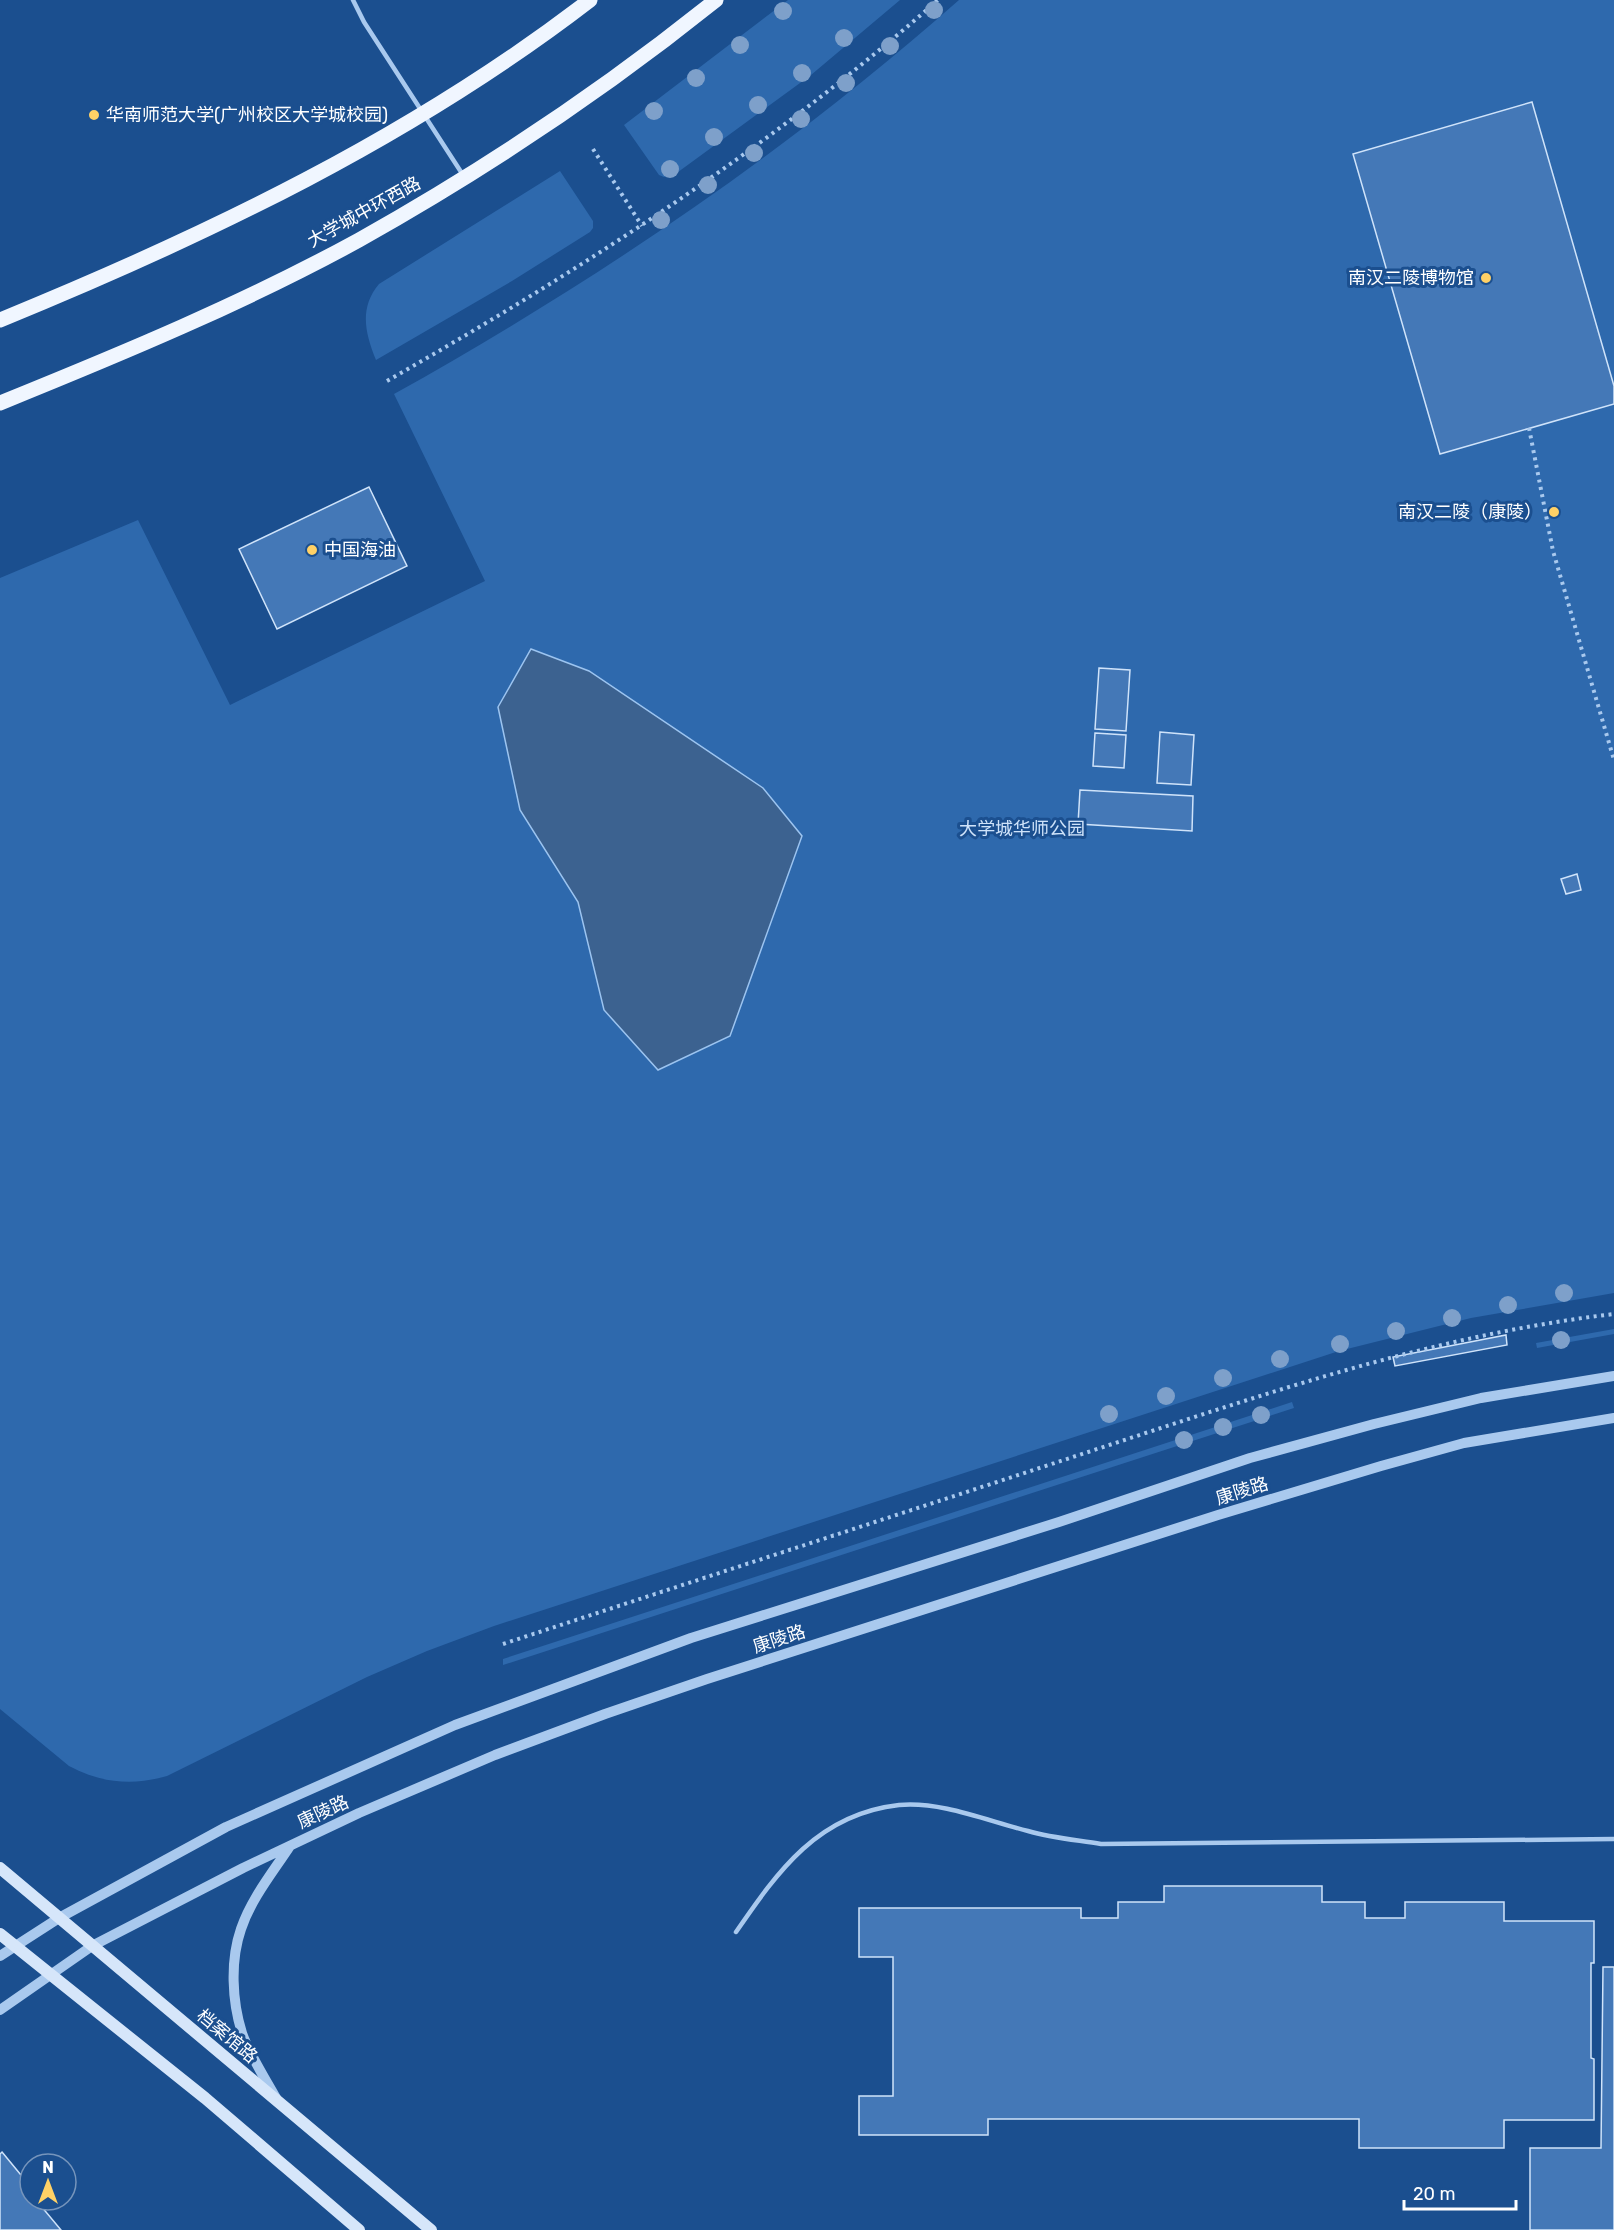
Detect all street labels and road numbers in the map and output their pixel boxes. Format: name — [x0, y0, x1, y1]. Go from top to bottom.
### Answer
street label: 大学城中环西路 — [304, 172, 424, 252]
street label: 康陵路 — [1213, 1473, 1271, 1509]
street label: 康陵路 — [750, 1620, 808, 1658]
street label: 康陵路 — [294, 1791, 352, 1833]
street label: 档案馆路 — [192, 2004, 262, 2068]

